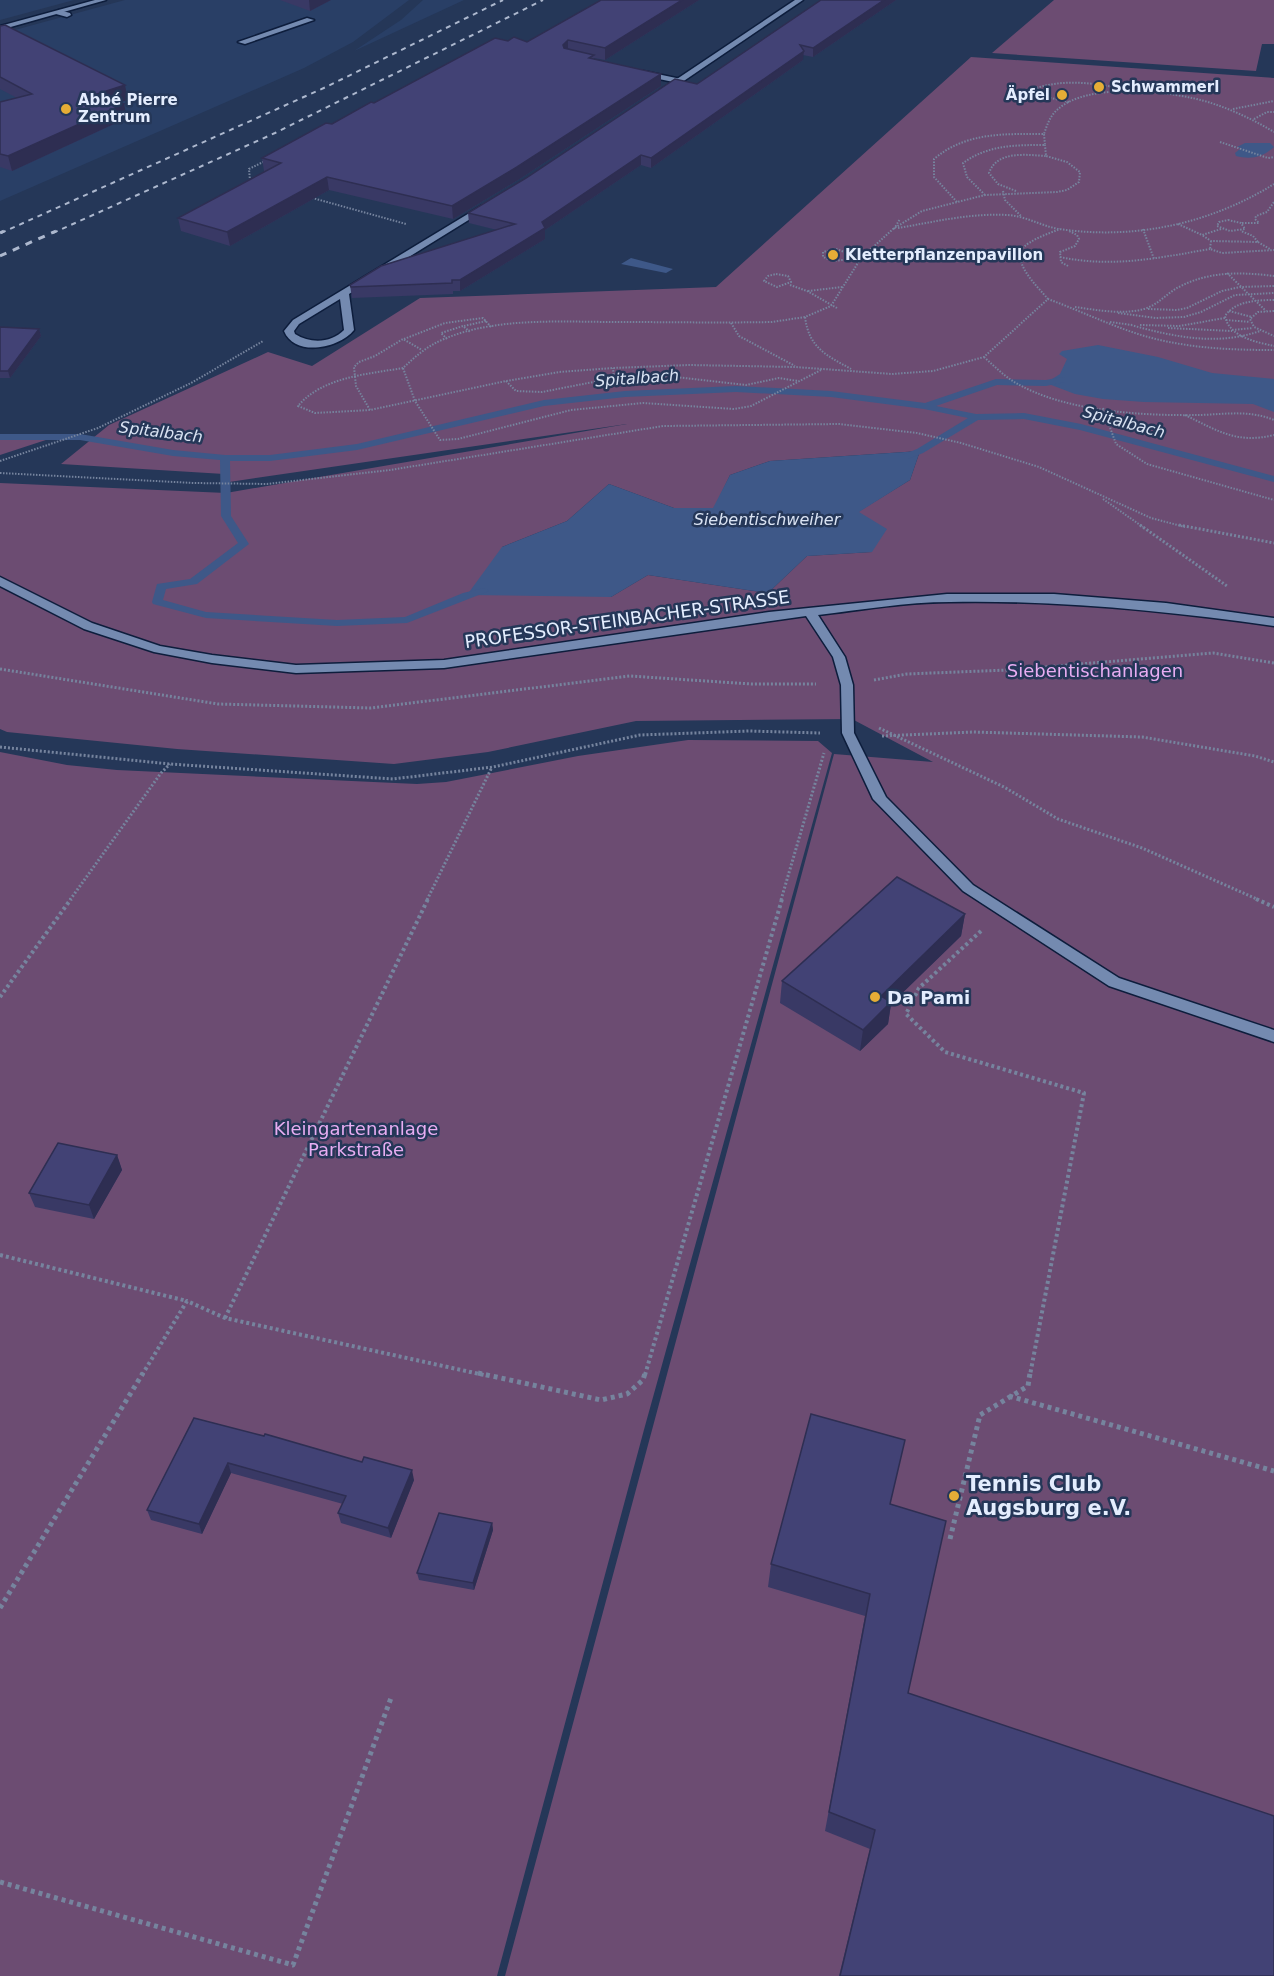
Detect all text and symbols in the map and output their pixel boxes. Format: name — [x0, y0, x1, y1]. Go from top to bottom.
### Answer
place label: Schwammerl — [1111, 78, 1219, 96]
marker: Schwammerl — [1092, 80, 1106, 94]
place label: Äpfel — [1006, 85, 1050, 104]
marker: Äpfel — [1055, 88, 1069, 102]
place label: Abbé Pierre Zentrum — [78, 91, 178, 126]
marker: Abbé Pierre Zentrum — [59, 102, 73, 116]
place label: Kletterpflanzenpavillon — [845, 246, 1043, 264]
marker: Kletterpflanzenpavillon — [826, 248, 840, 262]
water label: Spitalbach — [594, 366, 680, 390]
water label: Spitalbach — [1081, 402, 1167, 442]
water label: Spitalbach — [118, 417, 204, 447]
water label: Siebentischweiher — [694, 510, 842, 529]
street label: PROFESSOR-STEINBACHER-STRASSE — [463, 586, 791, 652]
park label: Siebentischanlagen — [1007, 660, 1183, 681]
place label: Da Pami — [887, 987, 970, 1008]
marker: Da Pami — [868, 990, 882, 1004]
park label: Kleingartenanlage Parkstraße — [274, 1118, 438, 1160]
place label: Tennis Club Augsburg e.V. — [966, 1472, 1131, 1520]
marker: Tennis Club Augsburg e.V. — [947, 1489, 961, 1503]

